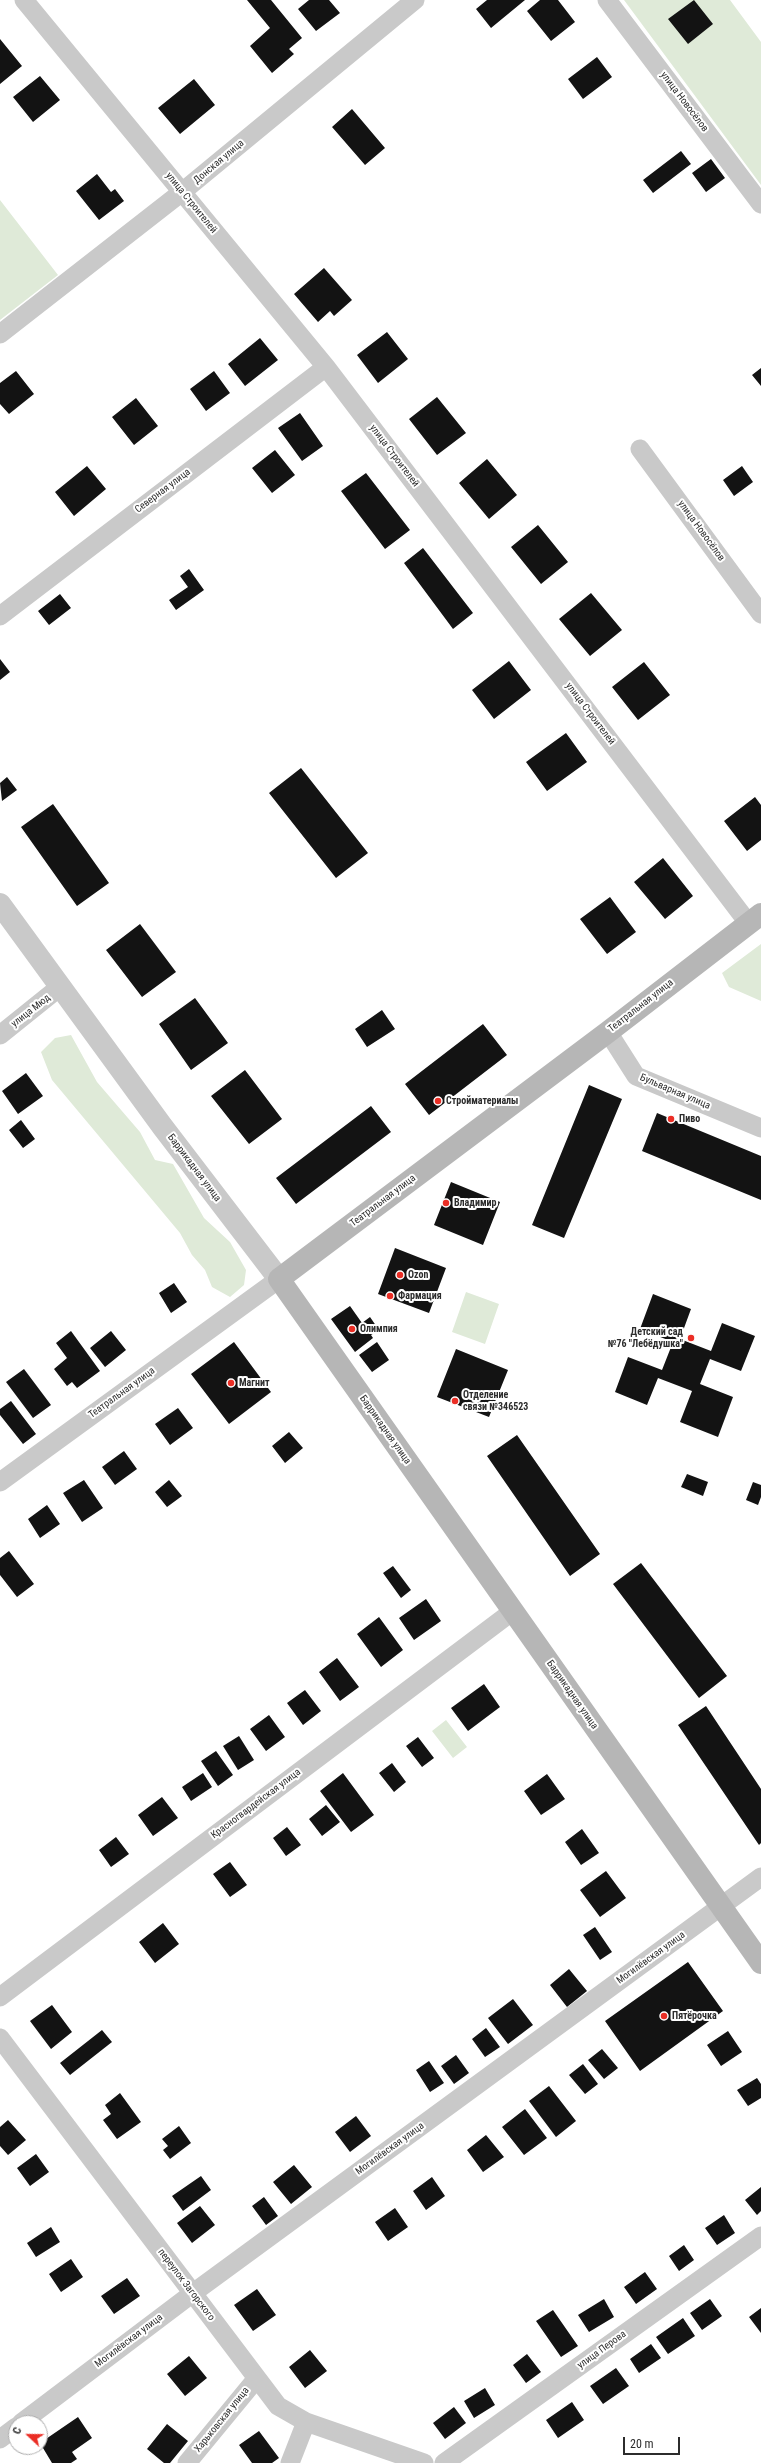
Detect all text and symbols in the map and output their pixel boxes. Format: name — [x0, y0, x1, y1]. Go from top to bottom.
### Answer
street label: улица Новосёлов — [657, 70, 711, 134]
street label: Донская улица — [191, 137, 247, 187]
street label: улица Строителей — [163, 170, 219, 236]
street label: улица Строителей — [367, 422, 421, 490]
street label: Северная улица — [133, 466, 193, 516]
street label: улица Новосёлов — [675, 498, 727, 564]
street label: улица Строителей — [563, 680, 617, 748]
street label: Театральная улица — [606, 977, 676, 1035]
street label: улица Мюд — [9, 992, 53, 1030]
street label: Бульварная улица — [638, 1072, 712, 1112]
place label: Стройматериалы — [446, 1095, 518, 1107]
marker: Стройматериалы — [433, 1096, 443, 1106]
place label: Пиво — [679, 1113, 700, 1125]
marker: Пиво — [666, 1114, 676, 1124]
street label: Баррикадная улица — [165, 1132, 223, 1204]
street label: Театральная улица — [348, 1172, 418, 1230]
place label: Владимир — [454, 1197, 496, 1209]
marker: Владимир — [441, 1198, 451, 1208]
place label: Ozon — [408, 1269, 428, 1281]
marker: Ozon — [395, 1270, 405, 1280]
place label: Фармация — [398, 1290, 442, 1302]
marker: Фармация — [385, 1291, 395, 1301]
place label: Олимпия — [360, 1323, 398, 1335]
marker: Олимпия — [347, 1324, 357, 1334]
place label: Детский сад №76 "Лебёдушка" — [608, 1326, 683, 1350]
marker: Детский сад №76 "Лебёдушка" — [686, 1333, 696, 1343]
street label: Театральная улица — [86, 1365, 158, 1421]
place label: Магнит — [239, 1377, 270, 1389]
marker: Магнит — [226, 1378, 236, 1388]
place label: Отделение связи №346523 — [463, 1389, 528, 1412]
street label: Баррикадная улица — [357, 1393, 413, 1467]
marker: Отделение связи №346523 — [450, 1396, 460, 1406]
street label: Баррикадная улица — [544, 1658, 600, 1732]
street label: Красногвардейская улица — [209, 1766, 303, 1842]
street label: Могилёвская улица — [614, 1929, 688, 1987]
place label: Пятёрочка — [672, 2010, 717, 2022]
marker: Пятёрочка — [659, 2011, 669, 2021]
street label: Могилёвская улица — [353, 2120, 427, 2178]
street label: переулок Загорского — [155, 2247, 217, 2323]
street label: Могилёвская улица — [93, 2312, 165, 2370]
street label: улица Перова — [575, 2328, 629, 2372]
street label: Харьковская улица — [192, 2385, 252, 2455]
north arrow — [8, 2415, 48, 2455]
text: С — [10, 2425, 25, 2436]
scale bar — [625, 2429, 682, 2455]
text: 20 m — [630, 2437, 654, 2451]

